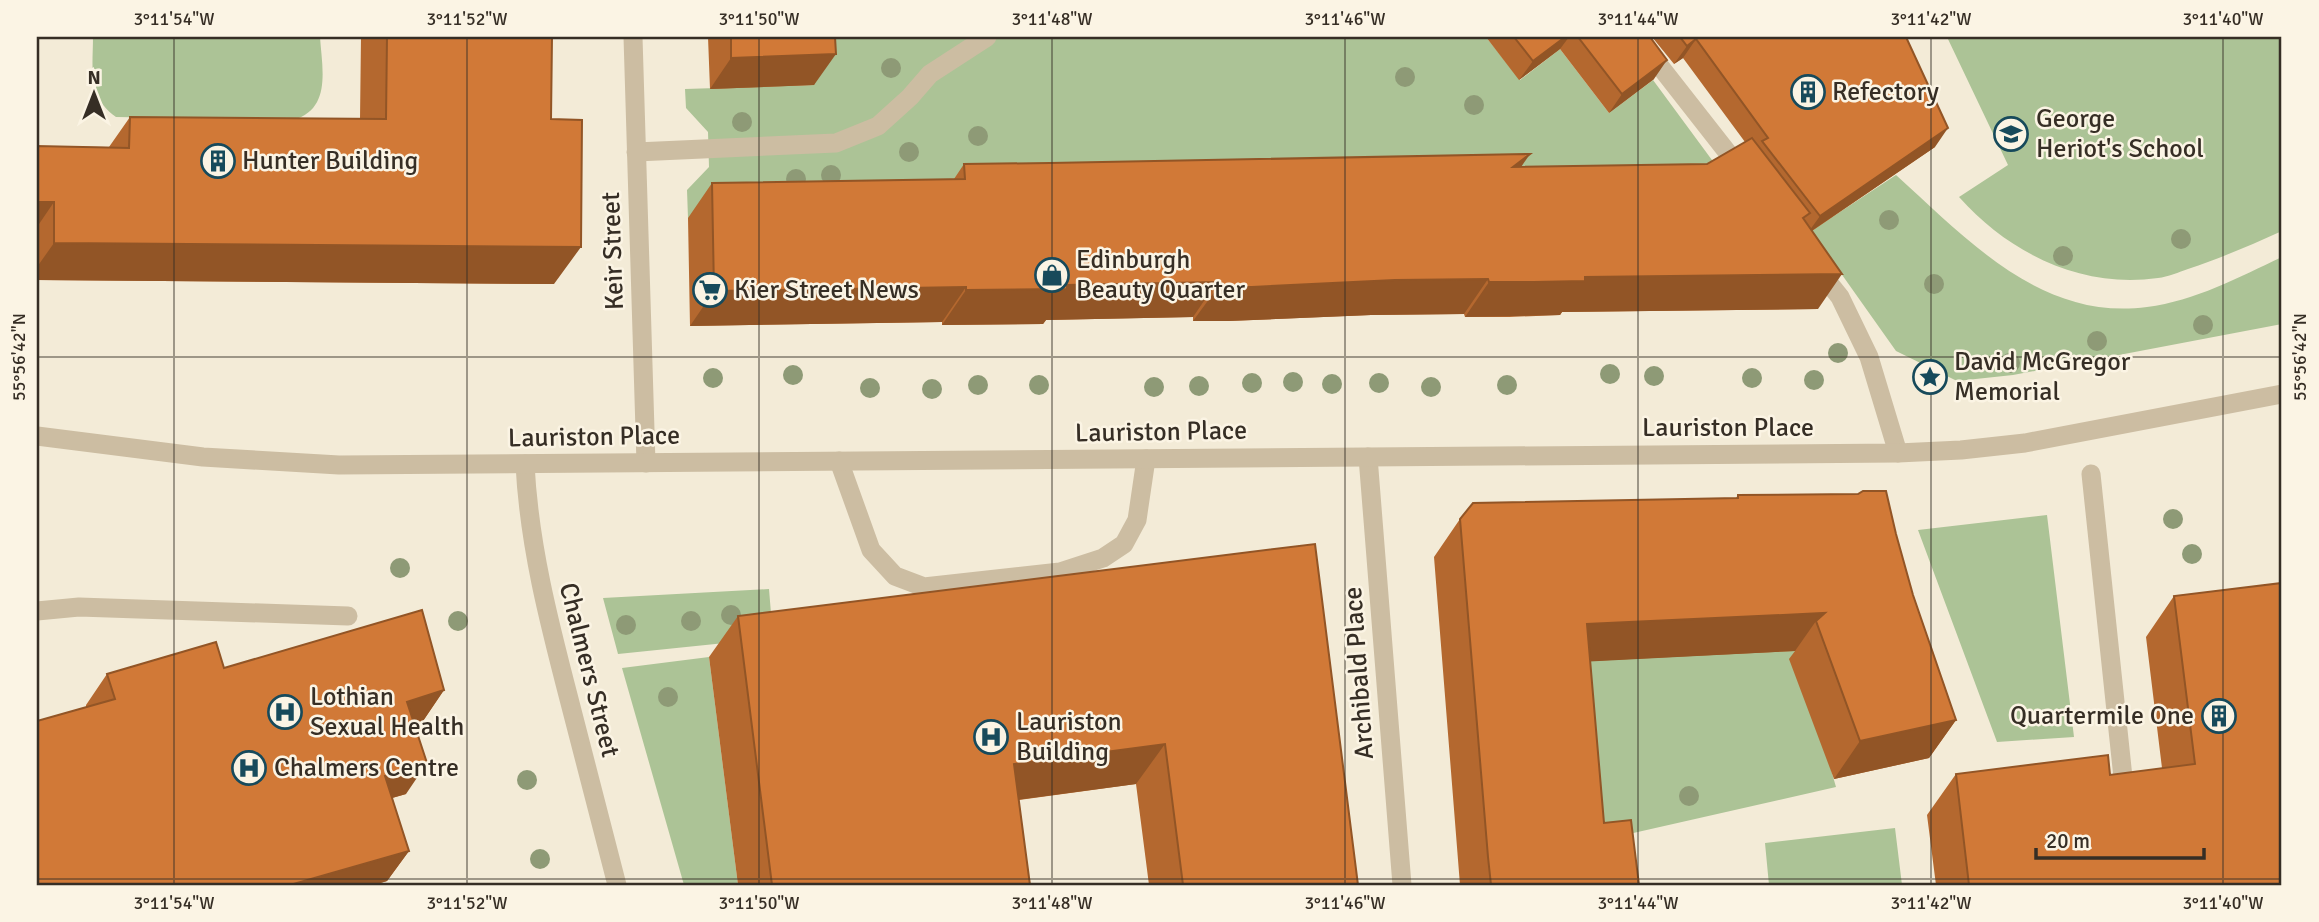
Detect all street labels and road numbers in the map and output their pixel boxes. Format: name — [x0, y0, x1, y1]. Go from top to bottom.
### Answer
street label: Keir Street — [595, 191, 631, 311]
street label: Lauriston Place — [1642, 412, 1814, 444]
street label: Lauriston Place — [1075, 415, 1247, 449]
street label: Lauriston Place — [508, 420, 680, 454]
street label: Chalmers Street — [552, 579, 626, 761]
street label: Archibald Place — [1337, 586, 1381, 760]

